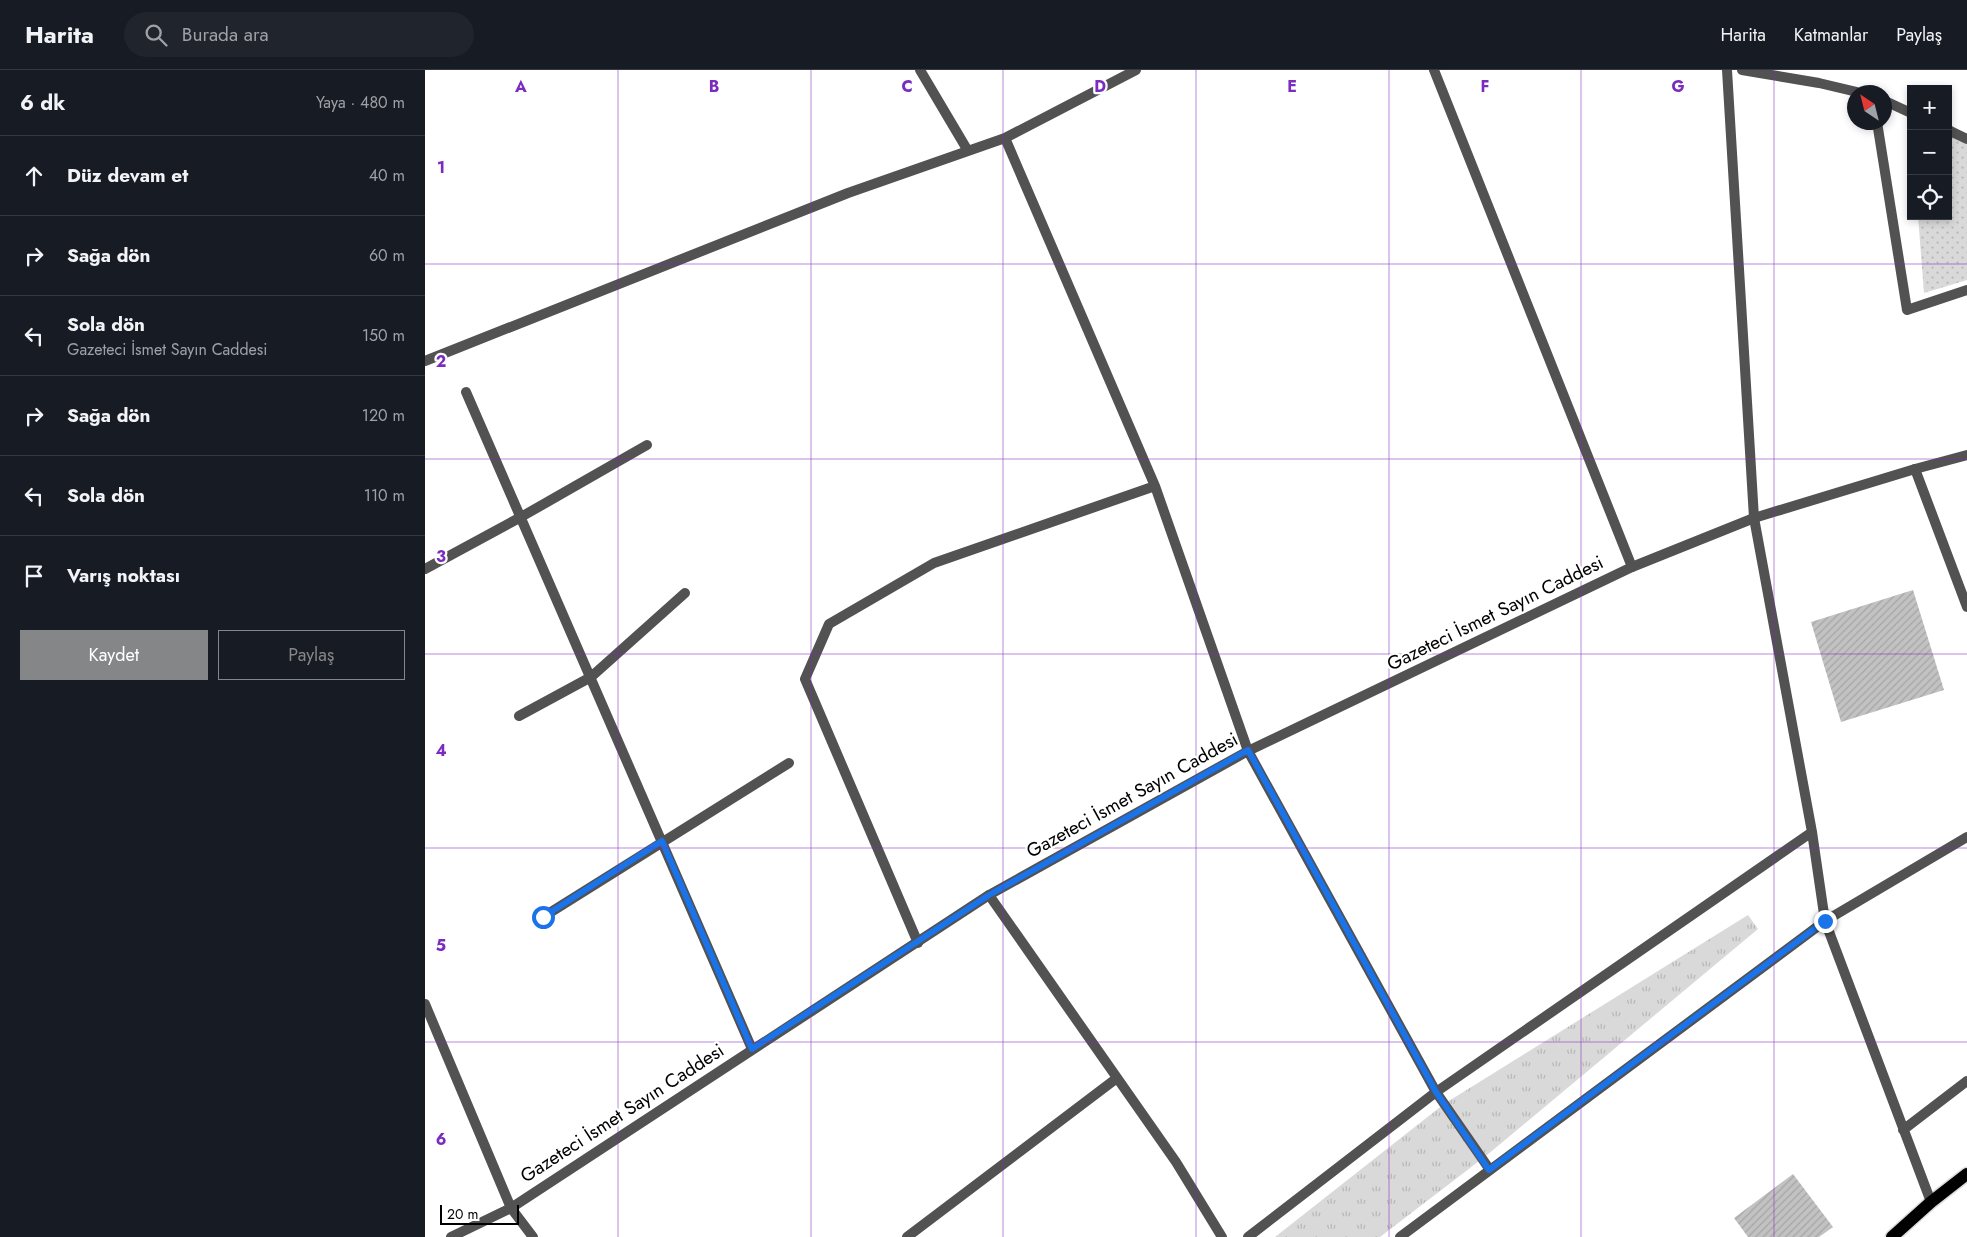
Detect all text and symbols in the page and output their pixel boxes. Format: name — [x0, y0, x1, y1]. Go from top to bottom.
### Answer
search box — [124, 12, 474, 57]
text: Harita — [25, 17, 94, 52]
icon: search — [142, 21, 170, 49]
text: Burada ara — [182, 21, 269, 48]
text: Harita — [1720, 22, 1766, 48]
text: Katmanlar — [1794, 22, 1868, 48]
text: Paylaş — [1896, 22, 1942, 48]
text: A — [514, 75, 527, 98]
text: B — [709, 75, 719, 98]
text: C — [901, 75, 913, 98]
text: D — [1094, 75, 1106, 98]
text: E — [1287, 75, 1297, 98]
text: F — [1481, 75, 1489, 98]
text: G — [1671, 75, 1685, 98]
north arrow — [1847, 85, 1892, 130]
map controls — [1907, 85, 1952, 220]
button: + — [1907, 85, 1952, 130]
text: 6 dk — [20, 88, 65, 118]
text: Yaya · 480 m — [316, 91, 405, 114]
button: − — [1907, 130, 1952, 175]
text: 1 — [437, 156, 445, 179]
icon: ahead — [20, 162, 48, 190]
text: Düz devam et — [67, 162, 188, 189]
text: 40 m — [369, 164, 405, 187]
button: locate — [1907, 175, 1952, 220]
icon: right — [20, 242, 48, 270]
text: Sağa dön — [67, 242, 151, 269]
text: 60 m — [369, 244, 405, 267]
text: Sola dön — [67, 311, 145, 338]
icon: left — [20, 322, 48, 350]
text: 150 m — [362, 324, 405, 347]
text: Gazeteci İsmet Sayın Caddesi — [67, 338, 267, 361]
text: 2 — [436, 350, 446, 373]
icon: right — [20, 402, 48, 430]
text: Sağa dön — [67, 402, 151, 429]
text: 120 m — [362, 404, 405, 427]
icon: left — [20, 482, 48, 510]
text: Sola dön — [67, 482, 145, 509]
text: 110 m — [364, 484, 405, 507]
text: 3 — [436, 545, 446, 568]
street label: Gazeteci İsmet Sayın Caddesi — [1382, 549, 1608, 677]
icon: arrive — [20, 562, 48, 590]
text: Varış noktası — [67, 562, 180, 589]
button: Kaydet — [20, 630, 208, 680]
button: Paylaş — [218, 630, 405, 680]
street label: Gazeteci İsmet Sayın Caddesi — [1021, 726, 1243, 864]
text: 4 — [435, 739, 447, 762]
route start — [532, 906, 555, 929]
route end — [1814, 910, 1837, 933]
text: 5 — [436, 934, 446, 957]
street label: Gazeteci İsmet Sayın Caddesi — [515, 1037, 729, 1189]
text: 6 — [436, 1128, 446, 1151]
scale bar — [440, 1202, 519, 1225]
text: 20 m — [447, 1204, 479, 1224]

